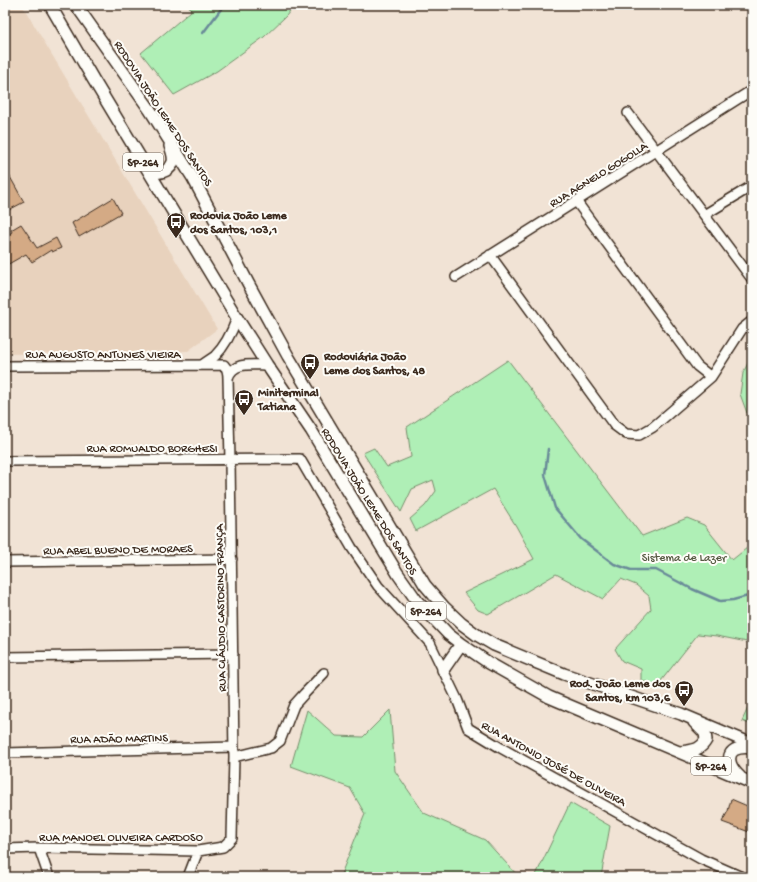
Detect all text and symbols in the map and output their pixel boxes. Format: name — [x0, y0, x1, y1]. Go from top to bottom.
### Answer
street label: RODOVIA JOÃO LEME DOS SANTOS — [110, 39, 215, 190]
street label: RUA AGNELO GOGOLLA — [547, 139, 651, 212]
road number: SP-264 — [123, 153, 163, 171]
place label: Rodovia João Leme dos Santos, 103,1 — [189, 210, 288, 238]
bus stop icon: Rodovia João Leme dos Santos, 103,1 — [165, 211, 187, 239]
street label: RUA AUGUSTO ANTUNES VIEIRA — [25, 349, 182, 363]
place label: Rodoviária João Leme dos Santos, 48 — [323, 351, 425, 379]
bus stop icon: Rodoviária João Leme dos Santos, 48 — [299, 352, 321, 380]
place label: Miniterminal Tatiana — [257, 387, 319, 415]
bus stop icon: Miniterminal Tatiana — [233, 388, 255, 416]
street label: RODOVIA JOÃO LEME DOS SANTOS — [317, 426, 420, 578]
street label: RUA ROMUALDO BORGHESI — [86, 443, 218, 457]
street label: RUA CLÁUDIO CASTORINO FRANÇA — [214, 523, 230, 692]
street label: RUA ABEL BUENO DE MORAES — [43, 543, 193, 559]
park label: Sistema de Lazer — [642, 552, 728, 566]
road number: SP-264 — [406, 602, 446, 620]
place label: Rod. João Leme dos Santos, km 103,6 — [569, 678, 671, 706]
bus stop icon: Rod. João Leme dos Santos, km 103,6 — [673, 679, 695, 707]
street label: RUA ANTONIO JOSÉ DE OLIVEIRA — [478, 719, 629, 811]
street label: RUA ADÃO MARTINS — [70, 732, 168, 748]
road number: SP-264 — [691, 757, 731, 775]
street label: RUA MANOEL OLIVEIRA CARDOSO — [39, 832, 203, 846]

